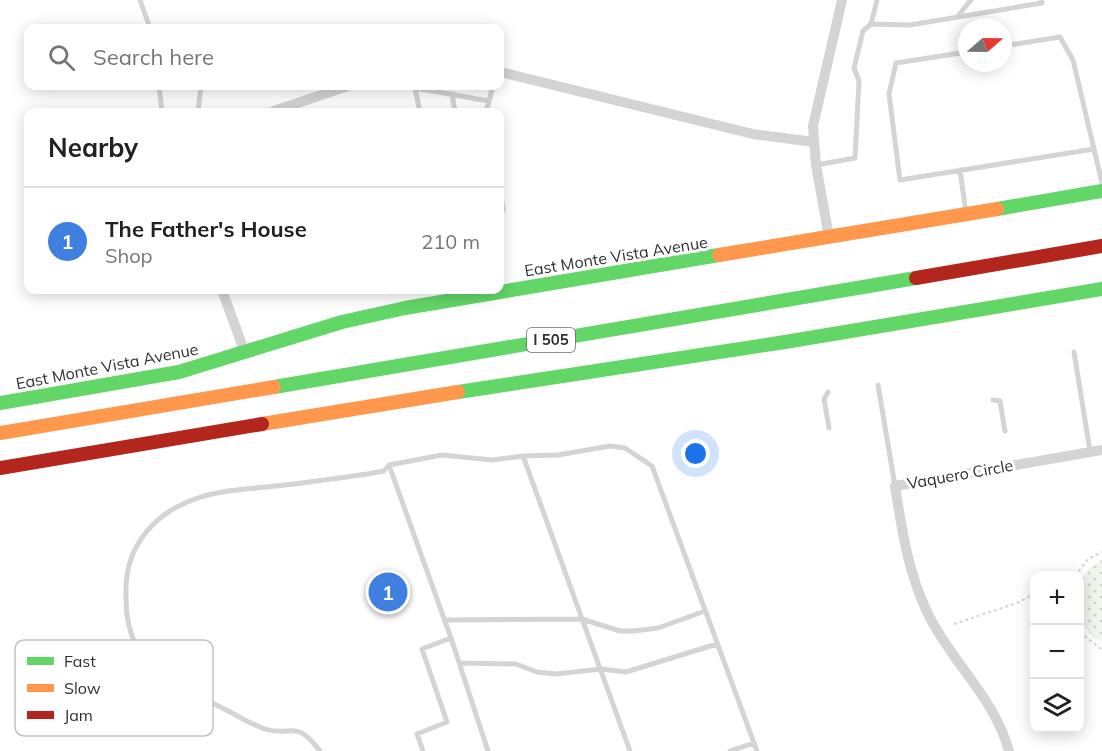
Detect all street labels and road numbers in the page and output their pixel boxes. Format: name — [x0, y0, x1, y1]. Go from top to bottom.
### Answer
street label: East Monte Vista Avenue — [523, 232, 709, 280]
road number: I 505 — [527, 328, 575, 352]
street label: East Monte Vista Avenue — [14, 339, 200, 393]
street label: Vaquero Circle — [905, 455, 1015, 493]

